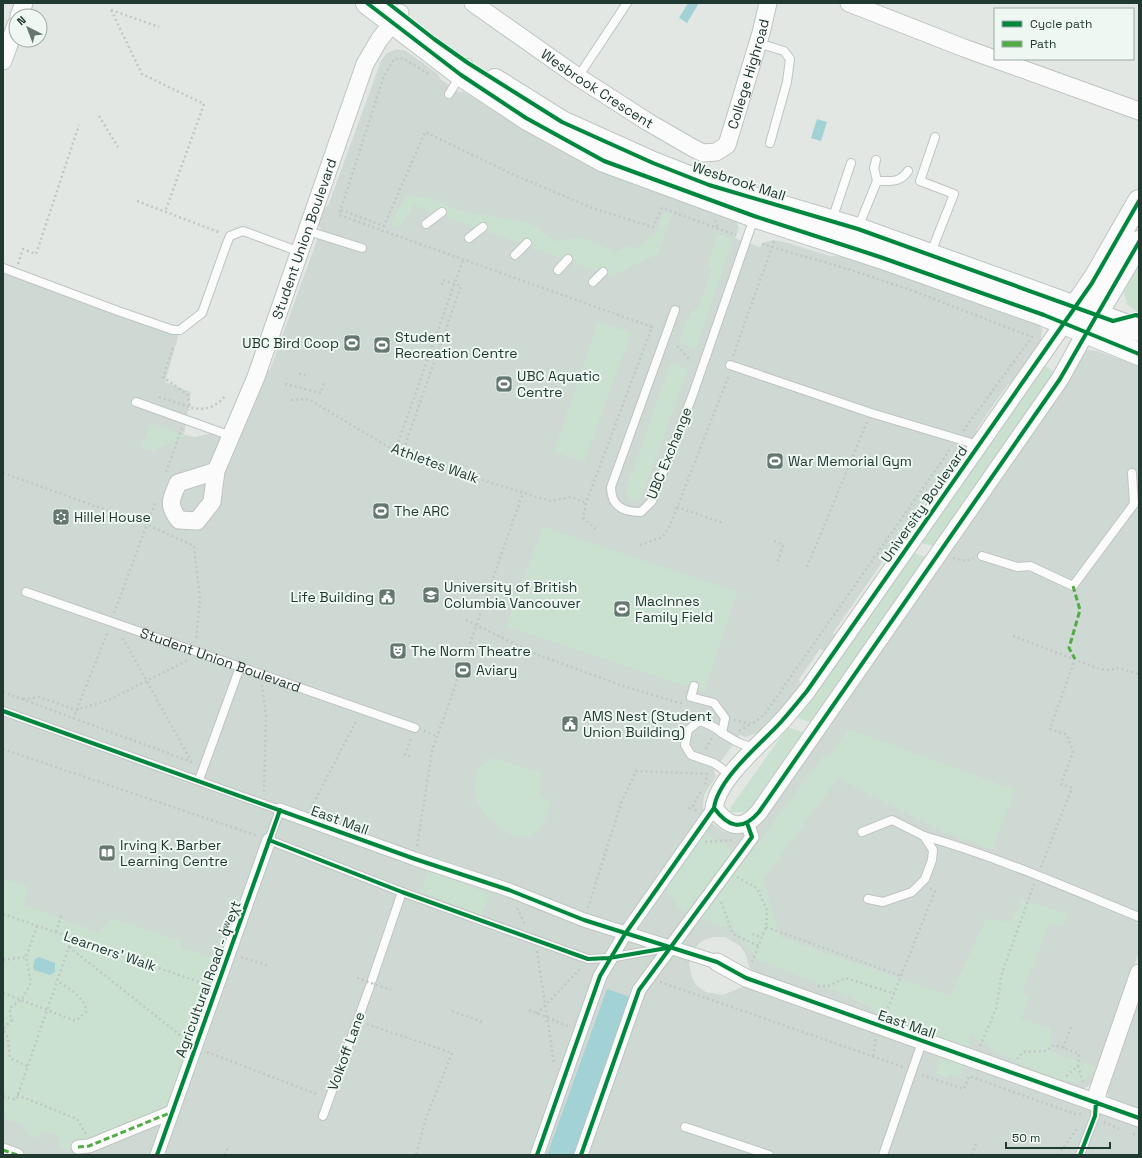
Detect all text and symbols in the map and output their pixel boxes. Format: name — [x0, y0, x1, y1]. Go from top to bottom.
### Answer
north arrow — [8, 8, 48, 48]
legend — [994, 8, 1134, 60]
text: N — [14, 13, 29, 28]
text: Cycle path — [1030, 16, 1092, 32]
street label: College Highroad — [723, 17, 773, 132]
text: Path — [1030, 36, 1056, 52]
street label: Wesbrook Crescent — [537, 45, 657, 132]
street label: Student Union Boulevard — [268, 156, 340, 322]
street label: Wesbrook Mall — [690, 157, 788, 205]
place label: Student Recreation Centre — [395, 328, 518, 362]
sports icon: UBC Bird Coop — [342, 333, 362, 353]
place label: UBC Bird Coop — [242, 334, 339, 352]
sports icon: Student Recreation Centre — [372, 335, 392, 355]
place label: UBC Aquatic Centre — [517, 367, 600, 401]
sports icon: UBC Aquatic Centre — [494, 374, 514, 394]
street label: UBC Exchange — [642, 404, 696, 502]
street label: Athletes Walk — [389, 439, 481, 487]
street label: University Boulevard — [877, 442, 971, 566]
sports icon: War Memorial Gym — [765, 451, 785, 471]
place label: War Memorial Gym — [788, 452, 912, 470]
sports icon: The ARC — [371, 501, 391, 521]
place label: The ARC — [394, 502, 449, 520]
synagogue icon: Hillel House — [51, 507, 71, 527]
place label: Hillel House — [74, 508, 151, 526]
place label: University of British Columbia Vancouver — [444, 578, 581, 612]
school or university icon: University of British Columbia Vancouver — [421, 585, 441, 605]
public building icon: Life Building — [377, 587, 397, 607]
place label: Life Building — [290, 588, 374, 606]
place label: MacInnes Family Field — [635, 592, 713, 626]
sports icon: MacInnes Family Field — [612, 599, 632, 619]
street label: Student Union Boulevard — [138, 624, 303, 696]
theatre icon: The Norm Theatre — [388, 641, 408, 661]
place label: The Norm Theatre — [411, 642, 531, 660]
sports icon: Aviary — [453, 660, 473, 680]
place label: Aviary — [476, 661, 517, 679]
place label: AMS Nest (Student Union Building) — [583, 707, 712, 741]
public building icon: AMS Nest (Student Union Building) — [560, 714, 580, 734]
street label: East Mall — [309, 801, 371, 839]
place label: Irving K. Barber Learning Centre — [120, 836, 228, 870]
library icon: Irving K. Barber Learning Centre — [97, 843, 117, 863]
street label: Agricultural Road - q̓ʷeχt — [171, 898, 245, 1060]
street label: Learners' Walk — [61, 927, 159, 975]
street label: East Mall — [876, 1006, 938, 1042]
street label: Volkoff Lane — [323, 1009, 369, 1093]
scale bar — [1006, 1124, 1110, 1150]
text: 50 m — [1012, 1130, 1040, 1146]

